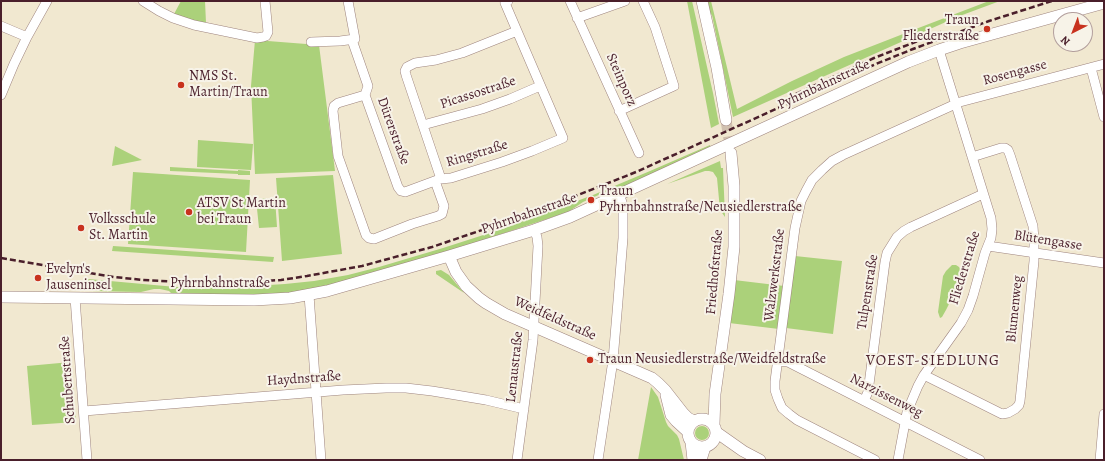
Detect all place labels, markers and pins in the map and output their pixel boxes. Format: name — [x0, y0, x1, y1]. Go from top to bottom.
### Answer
place label: Traun Fliederstraße — [903, 13, 979, 46]
marker: Traun Fliederstraße — [982, 24, 992, 34]
place label: NMS St. Martin/Traun — [189, 69, 268, 102]
marker: NMS St. Martin/Traun — [176, 80, 186, 90]
place label: Traun Pyhrnbahnstraße/Neusiedlerstraße — [599, 184, 802, 216]
marker: Traun Pyhrnbahnstraße/Neusiedlerstraße — [586, 195, 596, 205]
place label: ATSV St Martin bei Traun — [197, 196, 286, 228]
marker: ATSV St Martin bei Traun — [184, 207, 194, 217]
place label: Volksschule St. Martin — [89, 212, 156, 244]
marker: Volksschule St. Martin — [76, 223, 86, 233]
place label: Evelyn's Jauseninsel — [46, 262, 111, 294]
marker: Evelyn's Jauseninsel — [33, 273, 43, 283]
place label: Traun Neusiedlerstraße/Weidfeldstraße — [598, 352, 826, 368]
marker: Traun Neusiedlerstraße/Weidfeldstraße — [585, 355, 595, 365]

